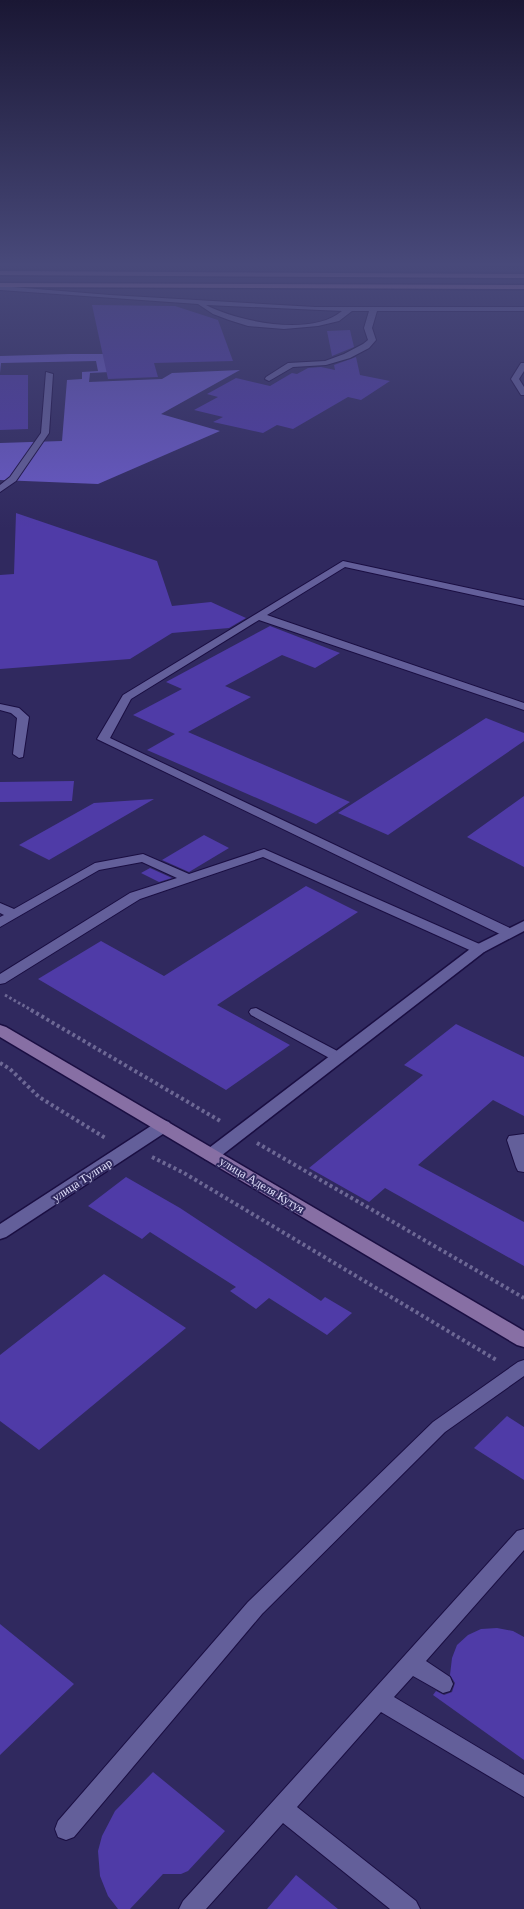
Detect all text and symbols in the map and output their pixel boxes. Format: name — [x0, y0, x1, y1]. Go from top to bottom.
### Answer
street label: улица Аделя Кутуя — [217, 1154, 307, 1216]
street label: улица Тулпар — [49, 1155, 115, 1205]

